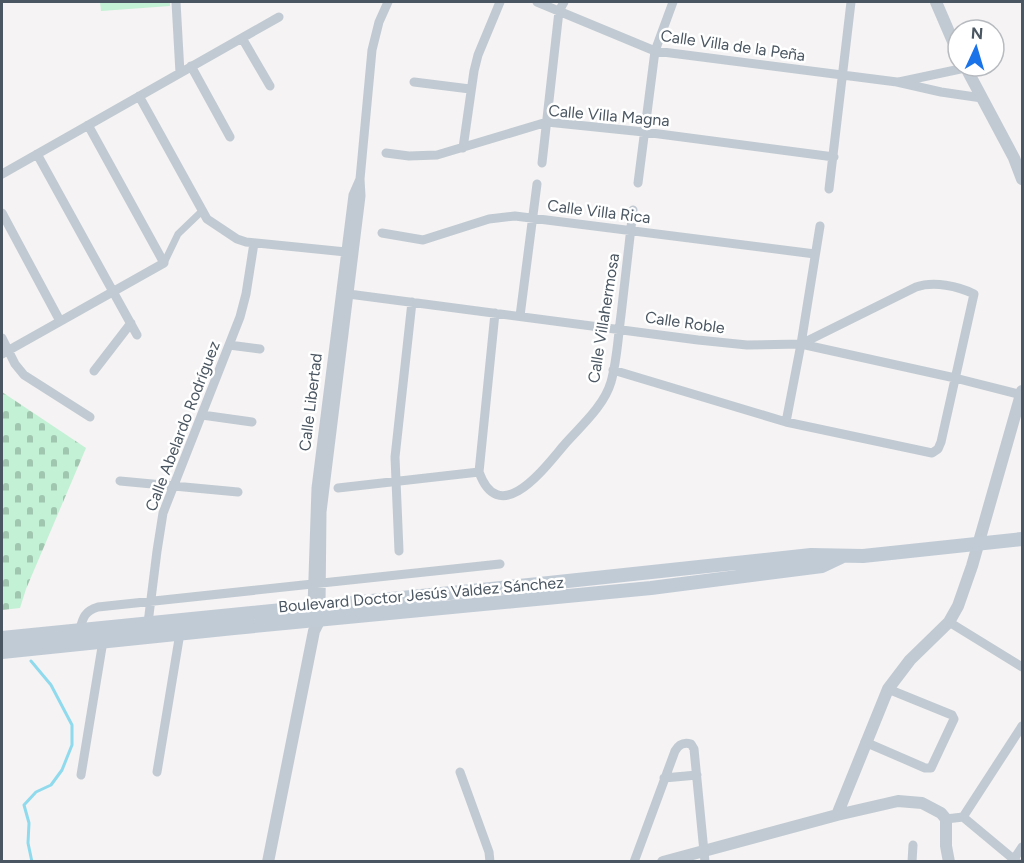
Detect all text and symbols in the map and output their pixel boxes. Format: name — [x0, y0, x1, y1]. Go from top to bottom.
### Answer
north arrow — [946, 18, 1006, 78]
text: N — [970, 24, 984, 43]
street label: Calle Villa de la Peña — [659, 26, 807, 65]
street label: Calle Villa Magna — [548, 101, 670, 130]
street label: Calle Villa Rica — [546, 196, 652, 227]
street label: Calle Villahermosa — [584, 252, 623, 384]
street label: Calle Roble — [644, 307, 726, 338]
street label: Calle Abelardo Rodríguez — [141, 338, 224, 514]
street label: Calle Libertad — [295, 352, 326, 452]
street label: Boulevard Doctor Jesús Valdez Sánchez — [277, 573, 565, 616]

